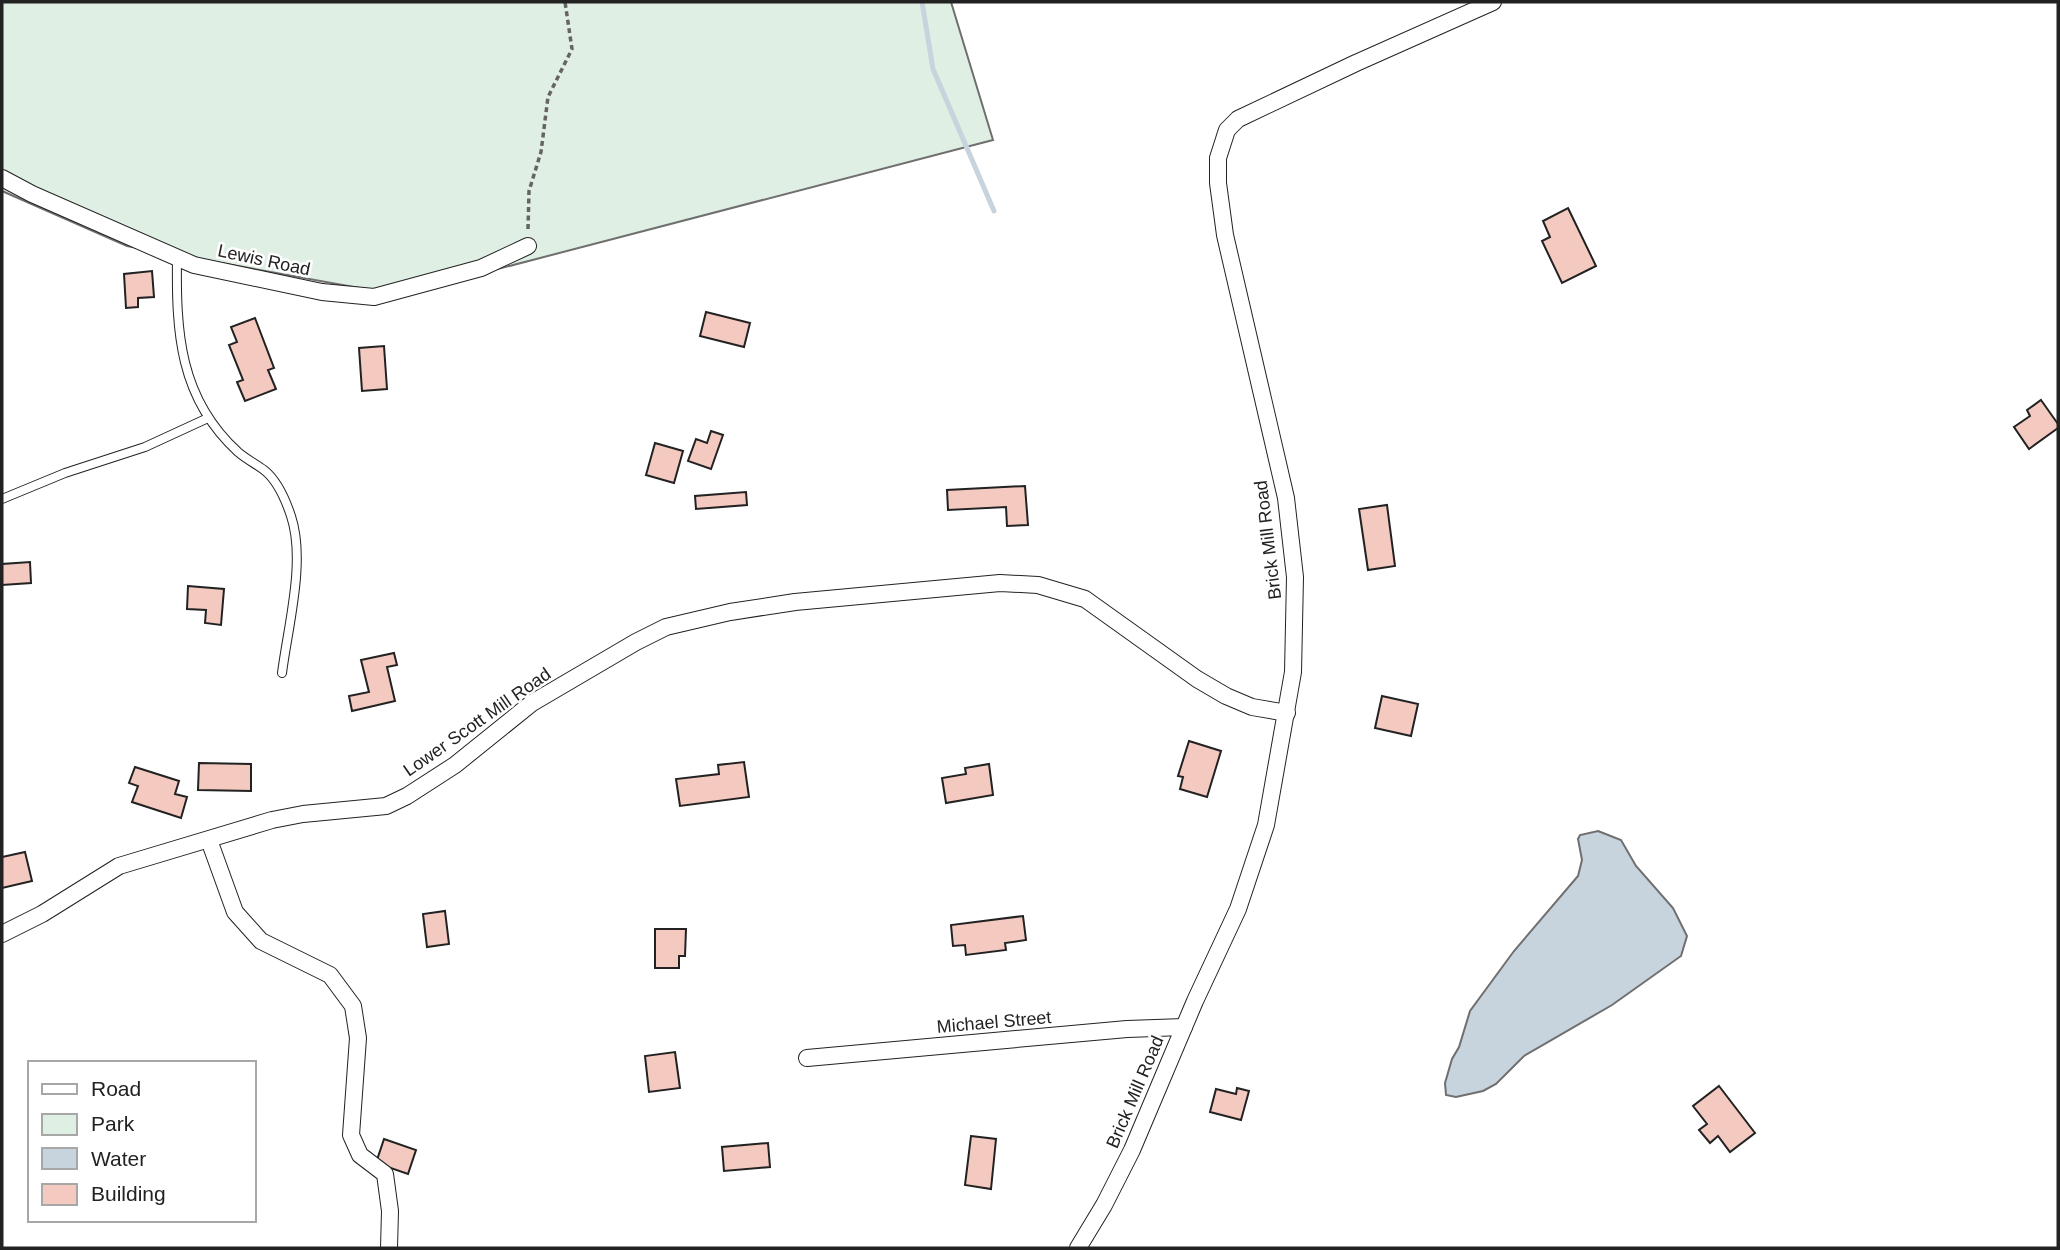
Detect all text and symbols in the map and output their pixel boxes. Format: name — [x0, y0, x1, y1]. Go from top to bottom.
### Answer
street label: Lewis Road — [216, 240, 312, 280]
street label: Brick Mill Road — [1251, 479, 1285, 601]
street label: Lower Scott Mill Road — [400, 664, 554, 780]
street label: Michael Street — [936, 1007, 1052, 1037]
street label: Brick Mill Road — [1102, 1033, 1168, 1151]
legend — [28, 1061, 256, 1222]
text: Road — [91, 1077, 141, 1100]
text: Park — [91, 1112, 135, 1135]
text: Water — [91, 1147, 146, 1170]
text: Building — [91, 1182, 166, 1205]

